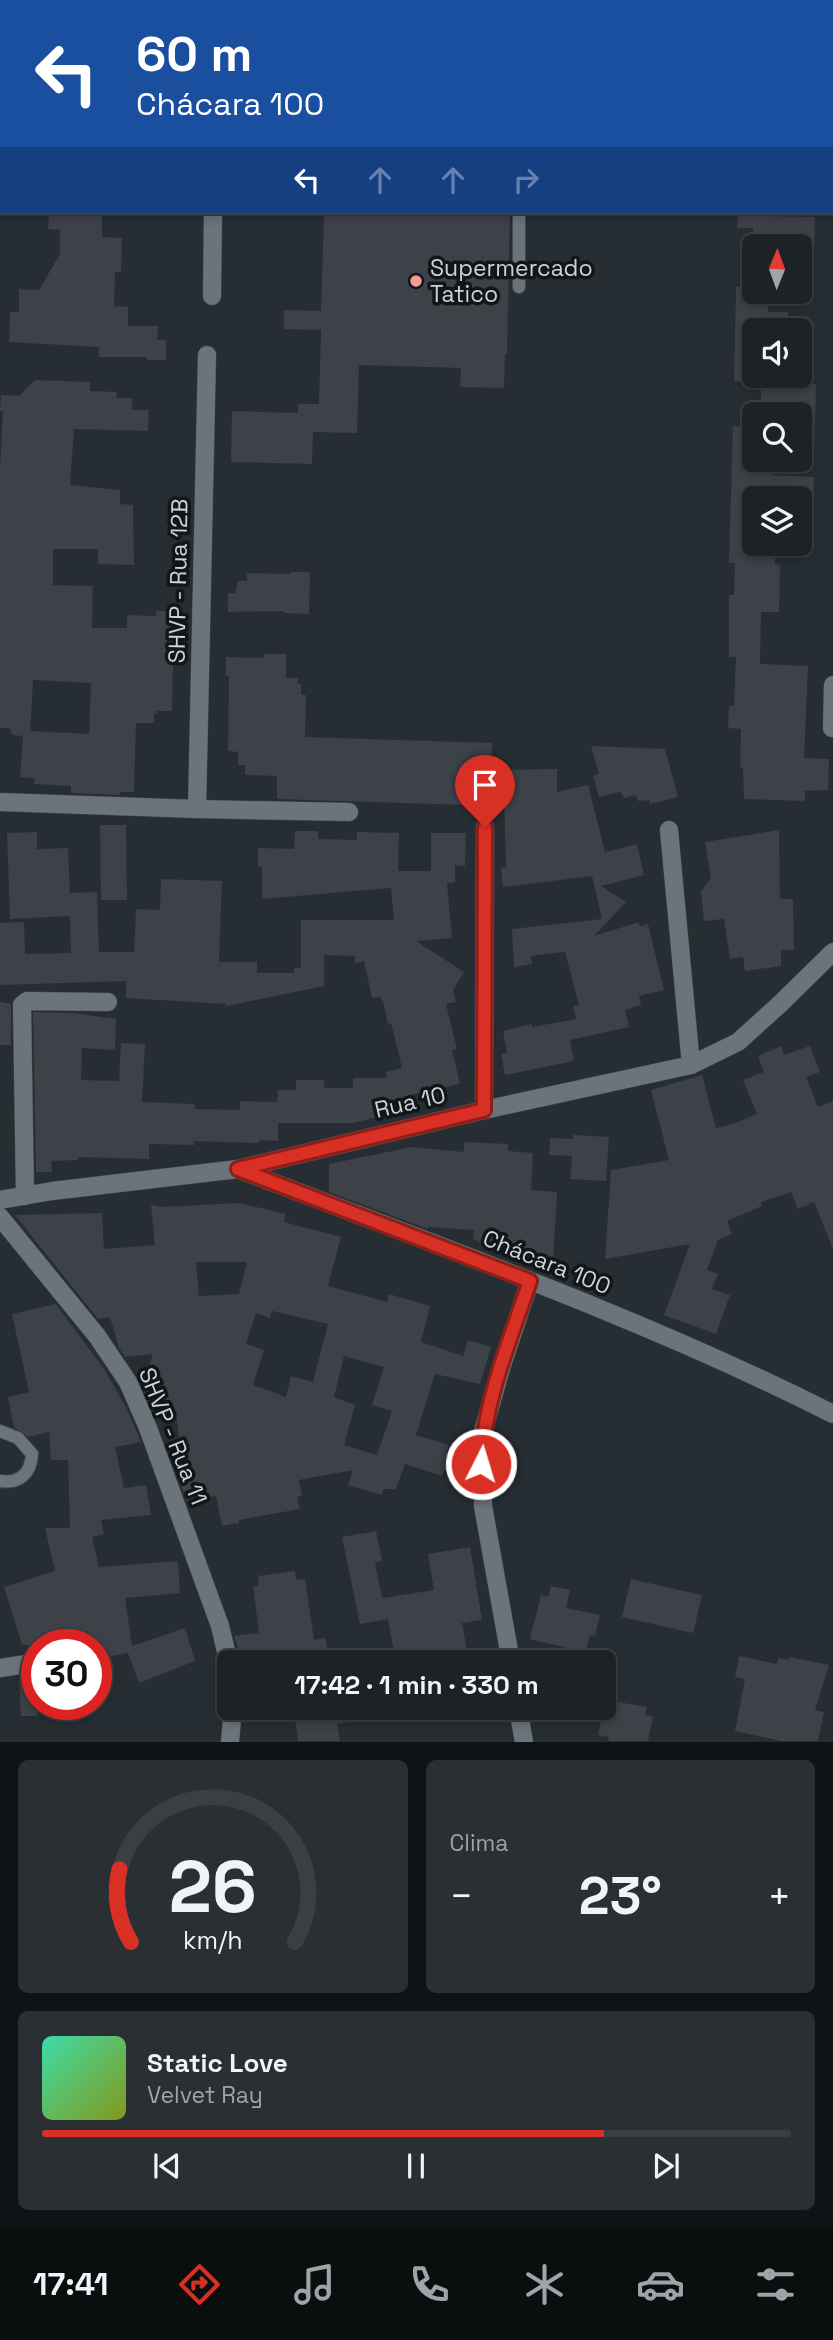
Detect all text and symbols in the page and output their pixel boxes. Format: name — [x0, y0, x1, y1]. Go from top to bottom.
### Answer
text: 60 m — [136, 23, 252, 85]
icon: left — [21, 28, 112, 119]
text: Chácara 100 — [136, 84, 324, 124]
icon: left — [288, 161, 326, 199]
icon: ahead — [361, 161, 399, 199]
icon: ahead — [434, 161, 472, 199]
icon: right — [507, 161, 545, 199]
north arrow — [742, 234, 812, 304]
map controls — [742, 234, 812, 556]
place label: Supermercado Tatico — [430, 253, 593, 309]
marker: Supermercado Tatico — [408, 273, 424, 289]
button: sound — [742, 318, 812, 388]
button: search — [742, 402, 812, 472]
button: layers — [742, 486, 812, 556]
street label: SHVP - Rua 12B — [162, 498, 194, 664]
pin — [455, 755, 515, 827]
icon: arrive — [466, 766, 504, 804]
street label: Rua 10 — [372, 1079, 448, 1125]
street label: Chácara 100 — [479, 1223, 615, 1301]
street label: SHVP - Rua 11 — [132, 1363, 214, 1509]
position arrow — [444, 1427, 518, 1501]
speed limit sign: 30 — [21, 1629, 112, 1720]
text: 17:42 · 1 min · 330 m — [294, 1668, 539, 1702]
text: Clima — [450, 1828, 509, 1858]
text: 26 — [169, 1841, 257, 1934]
text: 23° — [579, 1863, 662, 1929]
text: − — [450, 1872, 473, 1920]
text: + — [767, 1872, 791, 1920]
text: km/h — [183, 1924, 243, 1956]
text: Static Love — [147, 2046, 288, 2080]
text: Velvet Ray — [147, 2080, 263, 2110]
icon: previous — [148, 2147, 186, 2185]
icon: pause — [397, 2147, 435, 2185]
icon: next — [647, 2147, 685, 2185]
icon: directions — [175, 2260, 224, 2309]
icon: music — [290, 2260, 339, 2309]
icon: phone — [405, 2260, 454, 2309]
icon: climate — [520, 2260, 569, 2309]
icon: car — [636, 2260, 685, 2309]
icon: filters — [751, 2260, 800, 2309]
text: 17:41 — [33, 2264, 108, 2304]

